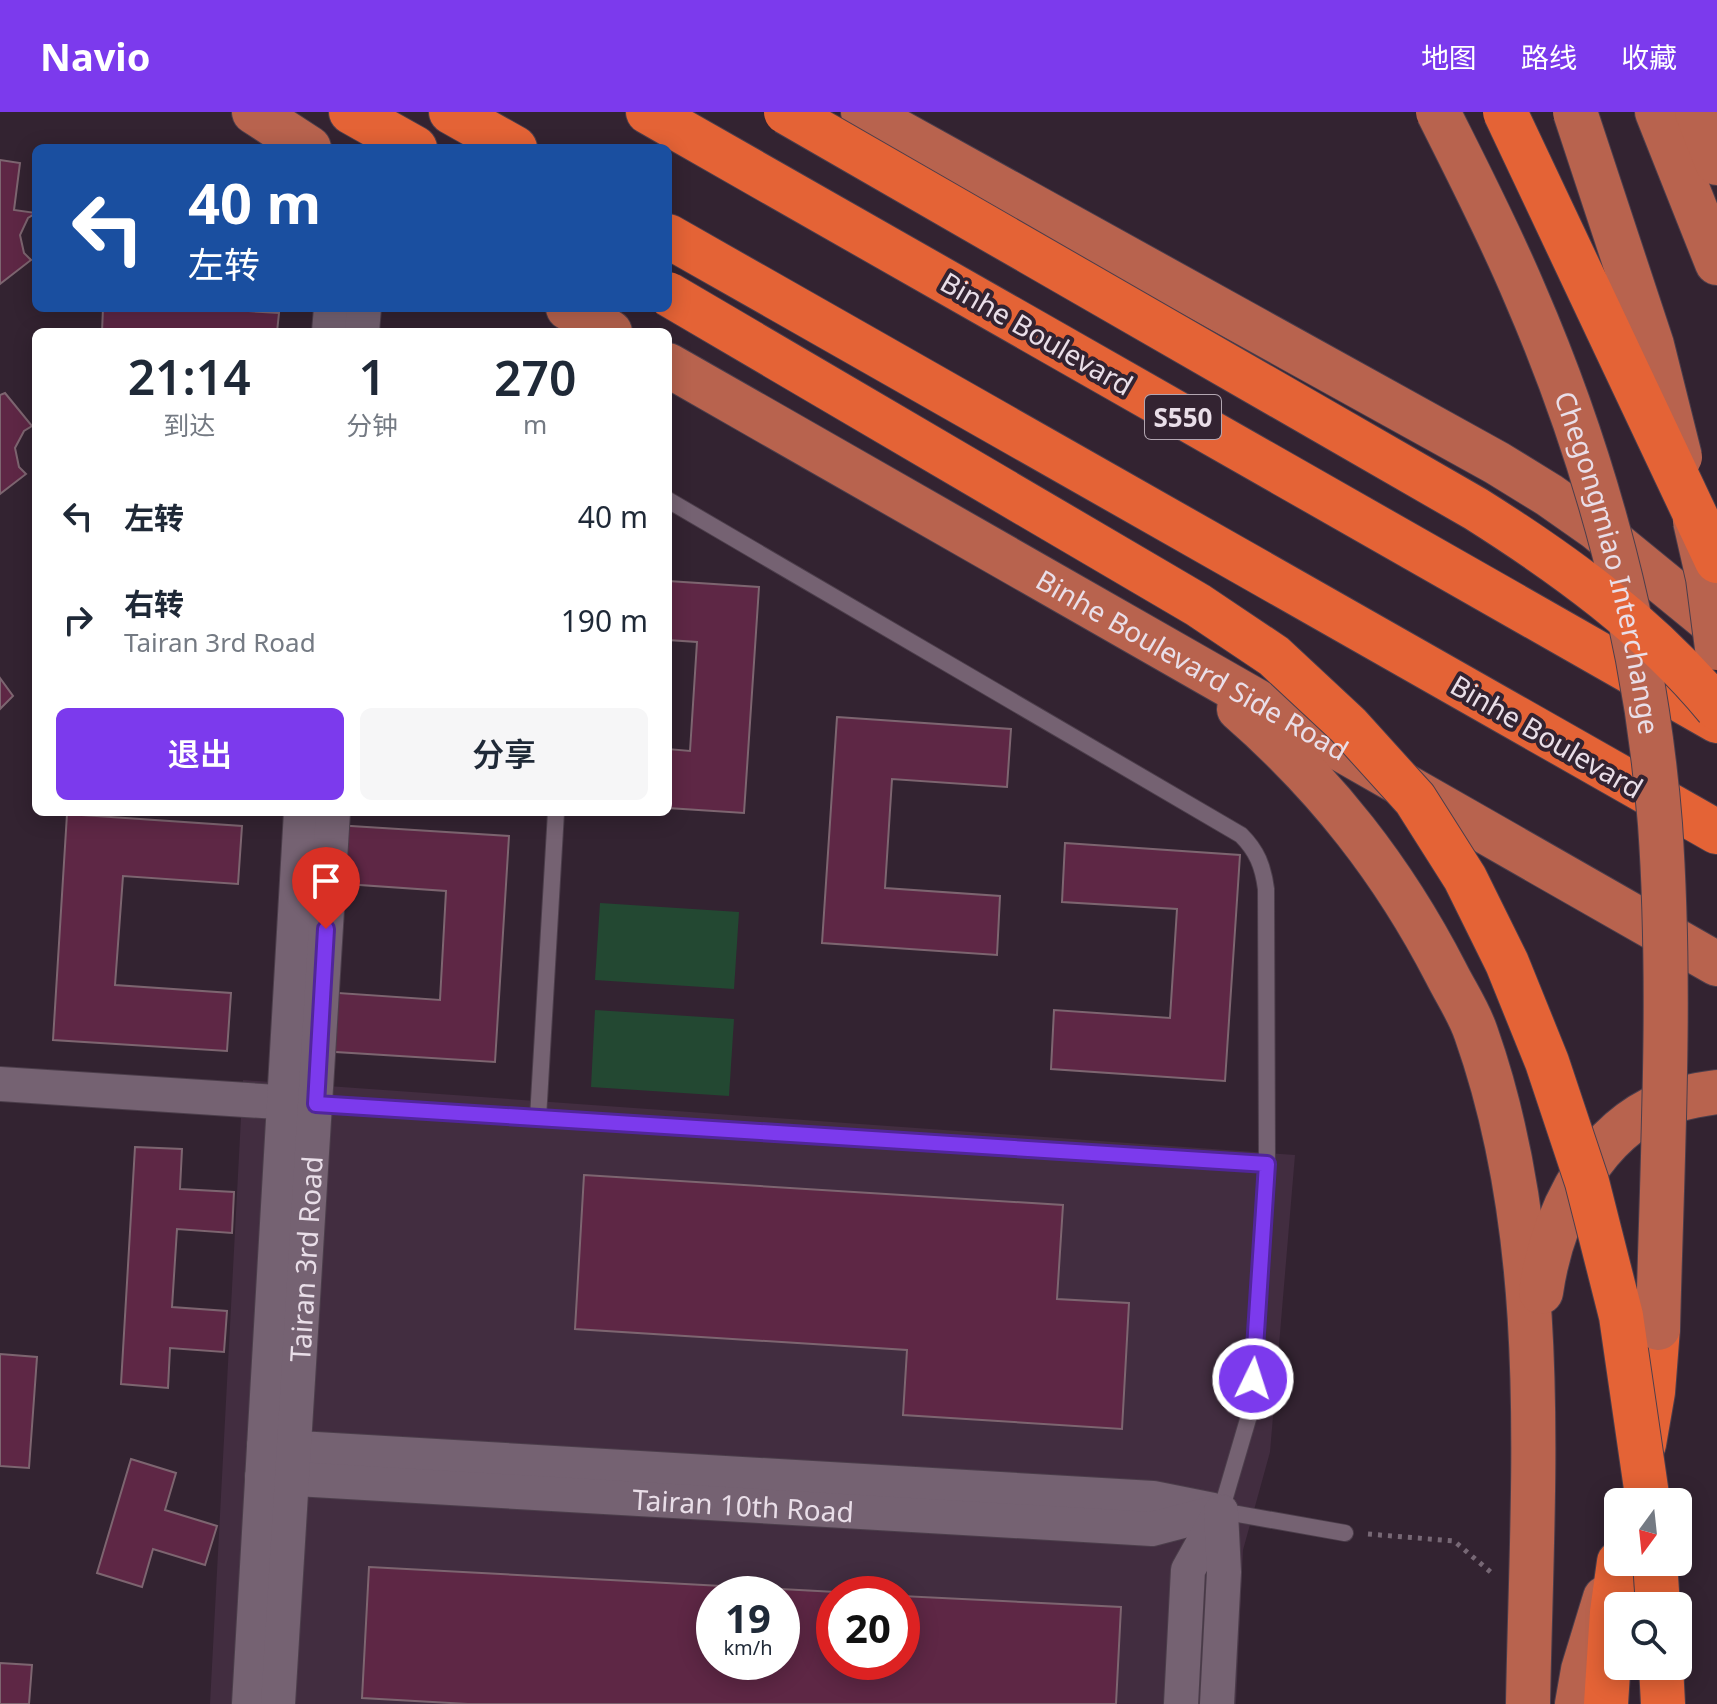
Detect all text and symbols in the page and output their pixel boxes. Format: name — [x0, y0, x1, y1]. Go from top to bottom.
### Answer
text: Navio — [40, 30, 150, 82]
text: 地图 — [1421, 38, 1477, 76]
text: 路线 — [1521, 38, 1577, 76]
text: 收藏 — [1621, 38, 1677, 76]
text: 40 m — [188, 164, 321, 240]
icon: left — [56, 176, 160, 280]
text: 左转 — [188, 240, 260, 289]
street label: Binhe Boulevard — [934, 263, 1140, 403]
text: 21:14 — [128, 344, 251, 409]
text: 1 — [359, 344, 386, 409]
text: 270 — [494, 345, 576, 410]
street label: Chegongmiao Interchange — [1546, 386, 1669, 737]
road number: S550 — [1145, 395, 1221, 439]
text: m — [523, 406, 547, 442]
text: 到达 — [163, 407, 215, 443]
text: 分钟 — [346, 407, 398, 443]
icon: left — [56, 494, 100, 538]
text: 40 m — [578, 496, 648, 537]
text: 左转 — [124, 497, 184, 538]
street label: Binhe Boulevard Side Road — [1029, 560, 1356, 769]
text: 右转 — [124, 583, 184, 624]
icon: right — [56, 598, 100, 642]
text: 190 m — [561, 600, 648, 641]
text: Tairan 3rd Road — [124, 624, 316, 660]
street label: Binhe Boulevard — [1444, 666, 1650, 806]
button: 退出 — [56, 708, 344, 800]
button: 分享 — [360, 708, 648, 800]
pin — [292, 847, 360, 929]
icon: arrive — [304, 859, 348, 903]
street label: Tairan 3rd Road — [280, 1155, 331, 1363]
position arrow — [1211, 1337, 1295, 1421]
street label: Tairan 10th Road — [631, 1480, 855, 1531]
north arrow — [1604, 1488, 1692, 1576]
map controls — [1604, 1488, 1692, 1680]
speed limit sign: 20 — [816, 1576, 920, 1680]
text: 19 — [725, 1590, 771, 1645]
button: search — [1604, 1592, 1692, 1680]
text: km/h — [723, 1634, 773, 1661]

